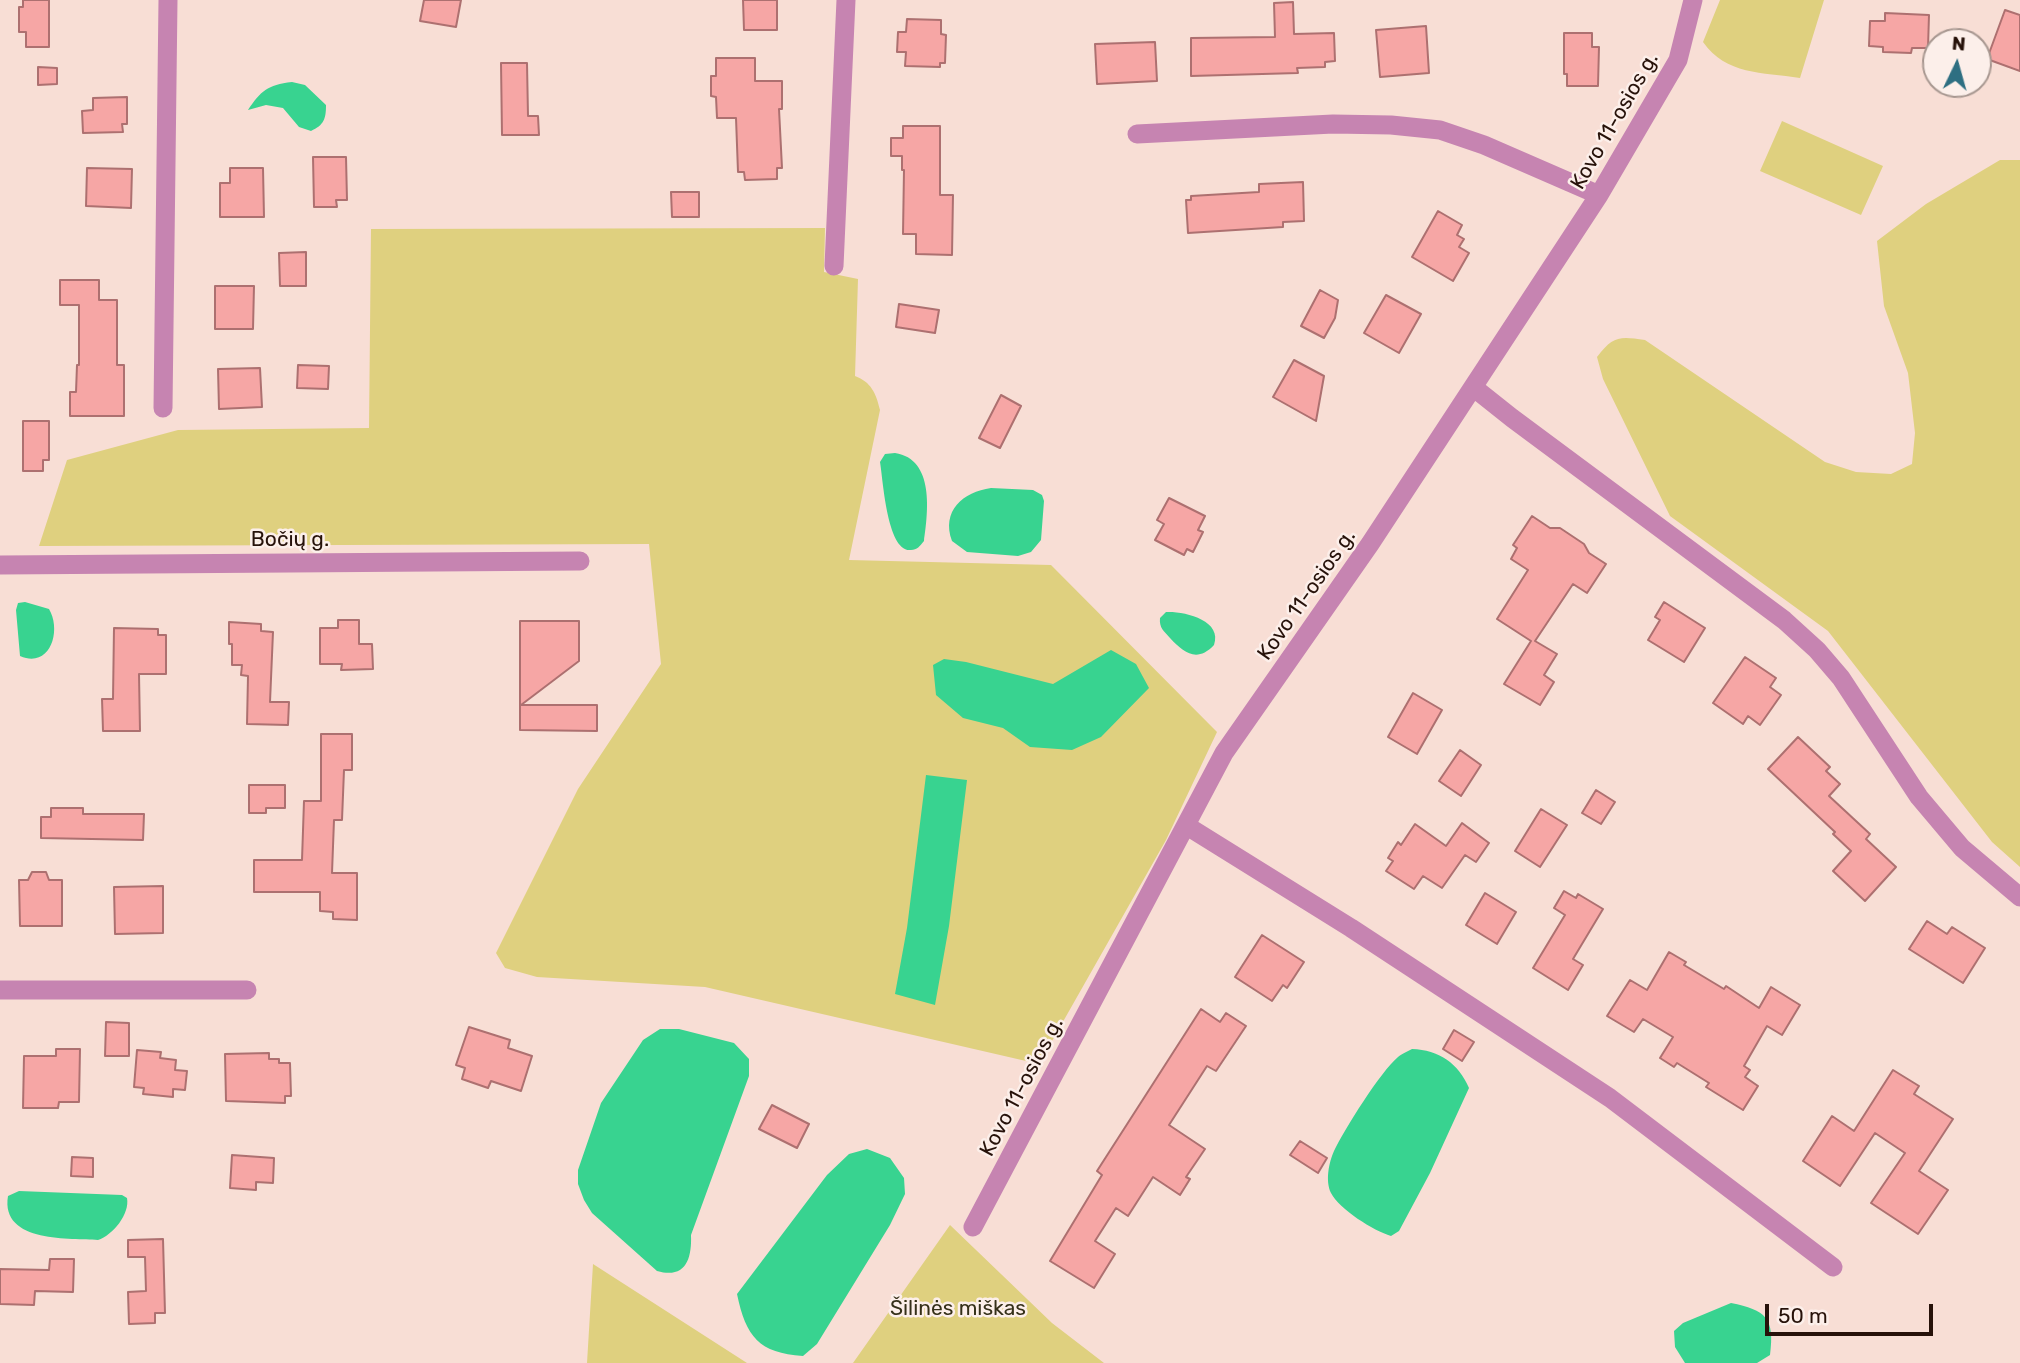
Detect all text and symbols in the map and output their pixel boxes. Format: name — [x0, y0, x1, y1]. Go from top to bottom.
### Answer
north arrow — [1922, 28, 1992, 98]
text: N — [1951, 32, 1967, 56]
street label: Kovo 11-osios g. — [1566, 48, 1664, 194]
street label: Kovo 11-osios g. — [1253, 525, 1361, 665]
street label: Bočių g. — [251, 527, 329, 553]
street label: Kovo 11-osios g. — [975, 1013, 1069, 1161]
scale bar — [1768, 1290, 1936, 1334]
park label: Šilinės miškas — [890, 1296, 1026, 1322]
text: 50 m — [1778, 1303, 1828, 1328]

